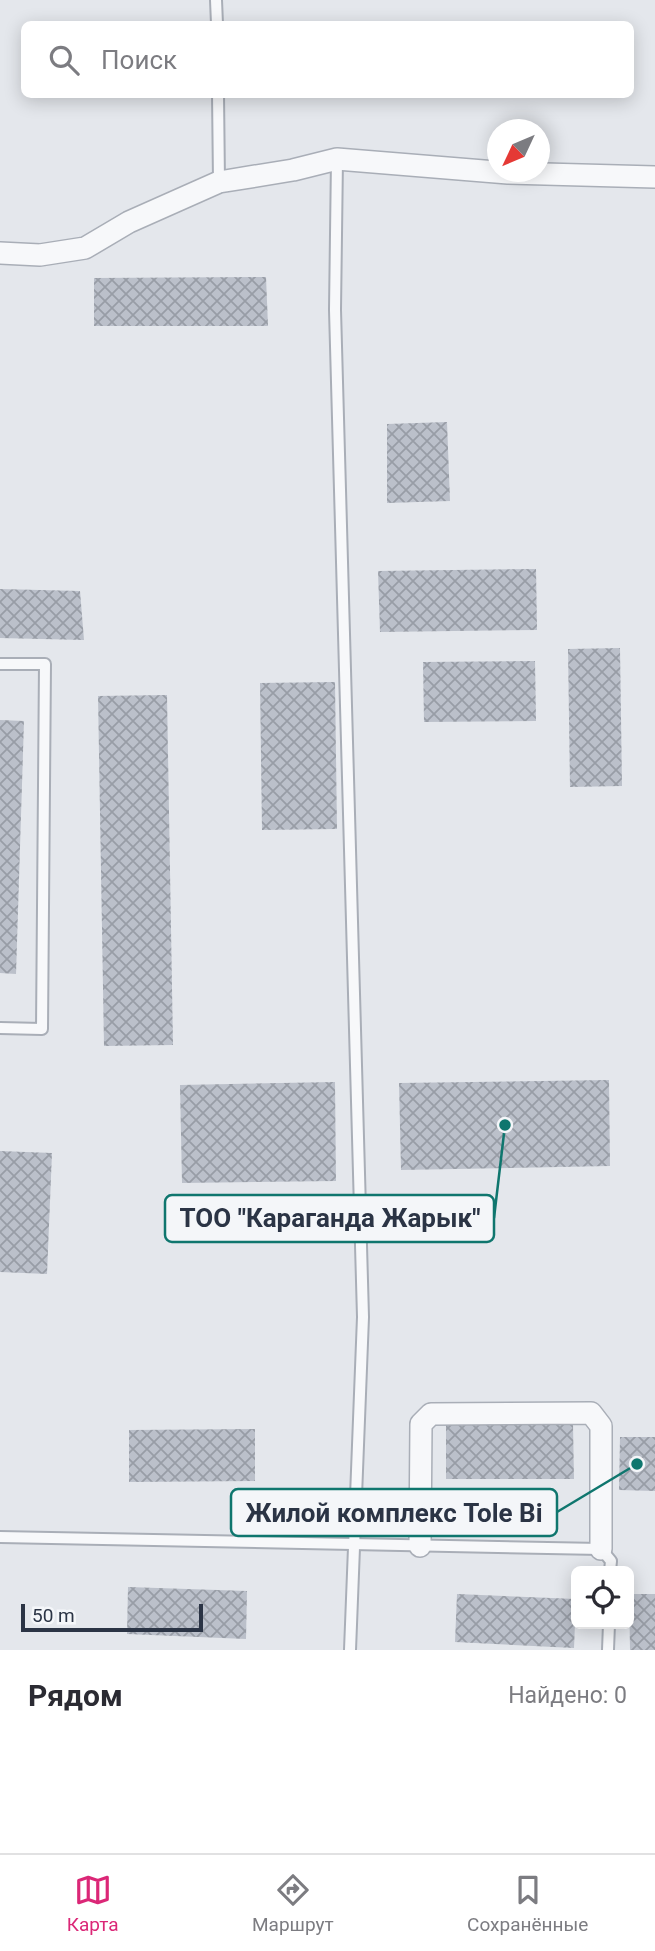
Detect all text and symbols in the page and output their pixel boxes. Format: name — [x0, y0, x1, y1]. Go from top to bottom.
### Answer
search box — [21, 21, 634, 98]
icon: search — [45, 41, 83, 79]
text: Поиск — [101, 45, 177, 75]
north arrow — [487, 119, 550, 182]
callout: ТОО "Караганда Жарык" — [165, 1195, 494, 1242]
text: ТОО "Караганда Жарык" — [180, 1203, 480, 1233]
callout: Жилой комплекс Tole Bi — [231, 1489, 557, 1536]
text: Жилой комплекс Tole Bi — [245, 1498, 543, 1528]
map controls — [571, 1566, 634, 1629]
button: locate — [571, 1566, 634, 1629]
scale bar — [21, 1601, 203, 1633]
text: 50 m — [32, 1604, 75, 1627]
text: Рядом — [28, 1678, 123, 1713]
text: Найдено: 0 — [508, 1682, 627, 1709]
tab: Карта — [67, 1871, 119, 1936]
tab: Маршрут — [252, 1871, 334, 1936]
tab: Сохранённые — [467, 1871, 588, 1936]

